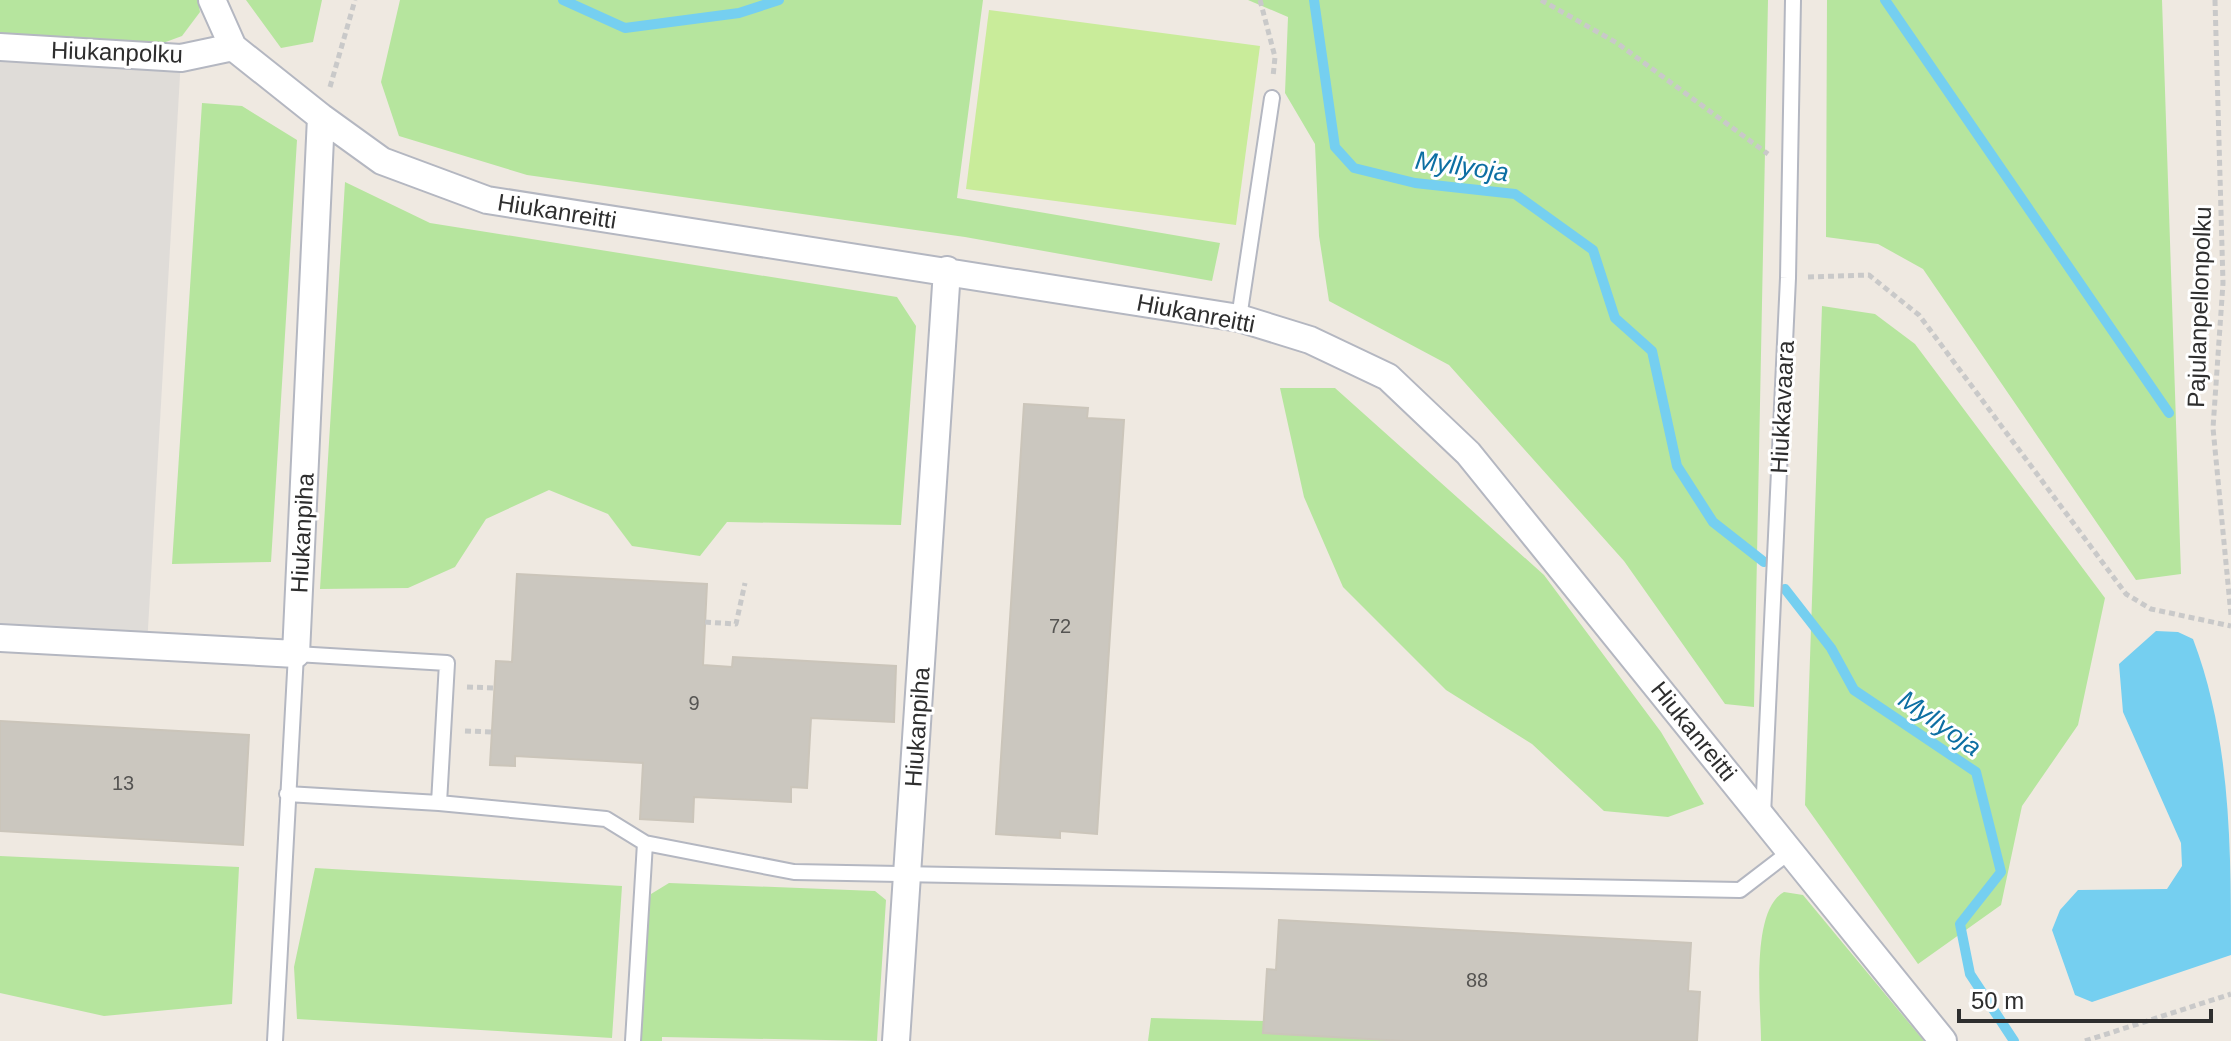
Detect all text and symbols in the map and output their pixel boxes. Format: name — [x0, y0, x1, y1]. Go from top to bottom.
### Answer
street label: Hiukanpolku — [51, 36, 183, 68]
water label: Myllyoja — [1413, 145, 1511, 187]
street label: Hiukanreitti — [496, 188, 618, 234]
street label: Pajulanpellonpolku — [2182, 206, 2216, 408]
street label: Hiukanreitti — [1135, 288, 1257, 338]
street label: Hiukkavaara — [1765, 339, 1799, 474]
street label: Hiukanpiha — [285, 472, 319, 594]
house number: 72 — [1049, 615, 1071, 637]
street label: Hiukanpiha — [899, 666, 935, 788]
street label: Hiukanreitti — [1646, 676, 1742, 786]
water label: Myllyoja — [1893, 684, 1987, 762]
house number: 9 — [688, 692, 700, 714]
house number: 13 — [112, 772, 134, 794]
house number: 88 — [1466, 969, 1488, 991]
scale bar — [1959, 973, 2211, 1023]
text: 50 m — [1971, 987, 2024, 1014]

